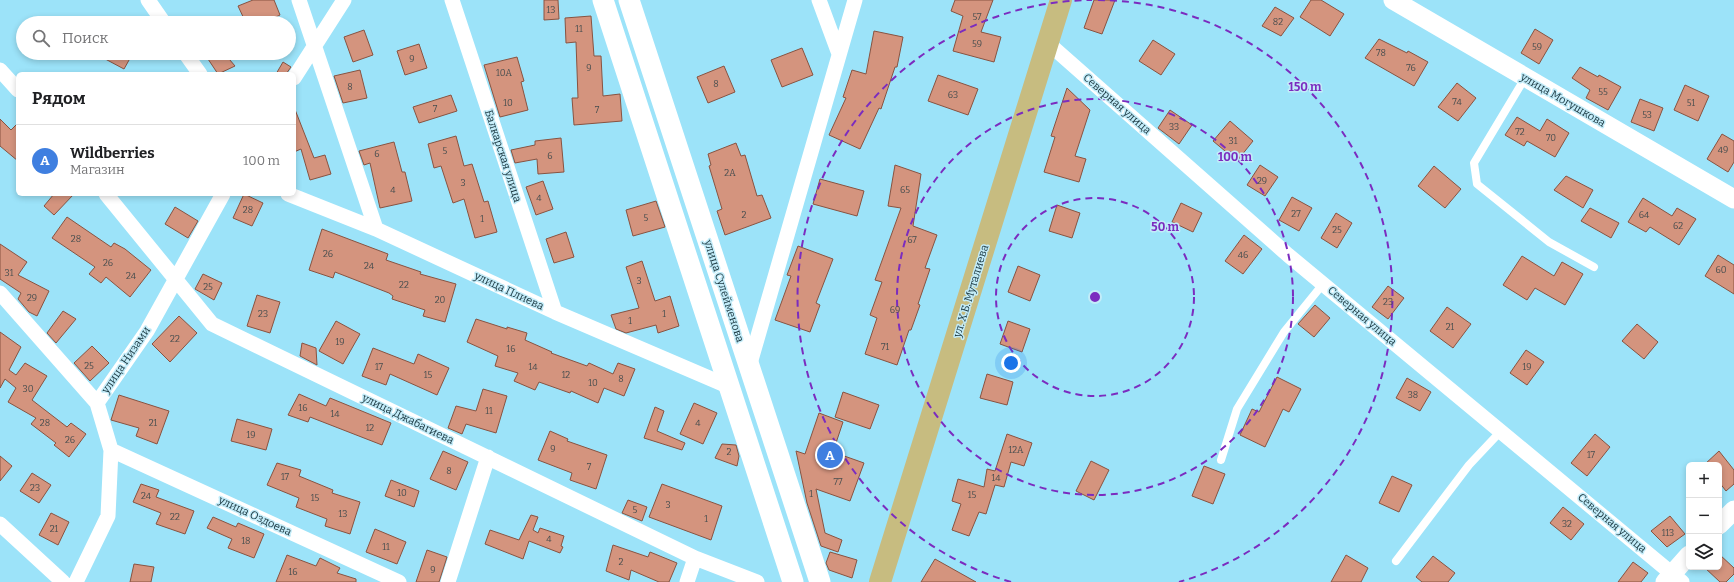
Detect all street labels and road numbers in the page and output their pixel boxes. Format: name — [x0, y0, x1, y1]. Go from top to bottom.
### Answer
street label: улица Могушкова — [1517, 70, 1608, 130]
street label: Северная улица — [1080, 71, 1154, 137]
street label: Балкарская улица — [482, 108, 524, 204]
street label: улица Сулейменова — [701, 237, 747, 344]
street label: ул. Х.Б. Муталиева — [950, 243, 991, 340]
street label: улица Плиева — [471, 269, 546, 313]
street label: Северная улица — [1325, 283, 1399, 349]
street label: улица Низами — [98, 324, 153, 397]
street label: улица Джабагиева — [359, 391, 456, 447]
street label: Северная улица — [1575, 490, 1649, 556]
street label: улица Оздоева — [215, 493, 294, 539]

